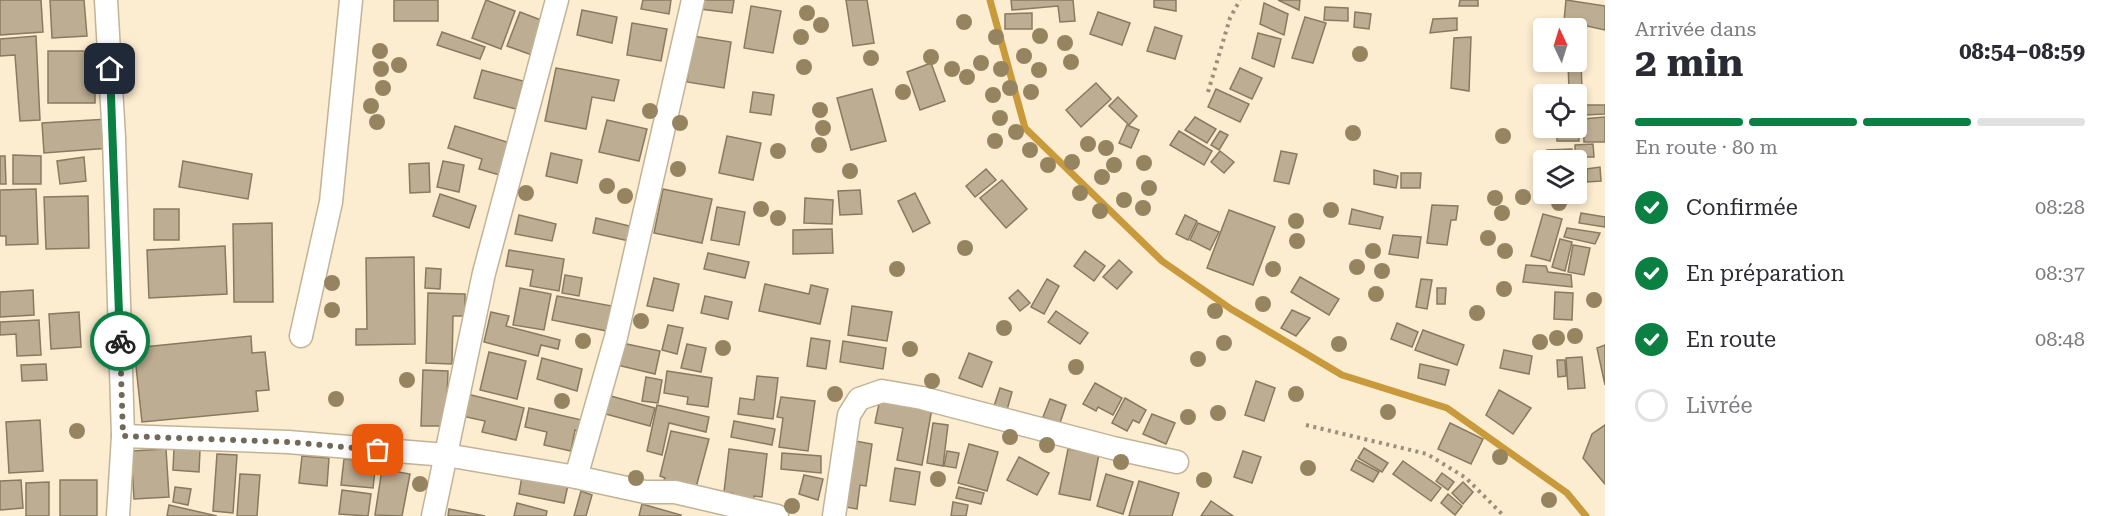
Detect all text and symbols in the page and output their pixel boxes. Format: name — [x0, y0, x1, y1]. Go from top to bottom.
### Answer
text: Arrivée dans — [1635, 17, 1756, 41]
north arrow — [1533, 18, 1587, 72]
map controls — [1533, 18, 1587, 204]
text: 08:54–08:59 — [1959, 39, 2085, 64]
text: 2 min — [1635, 40, 1743, 86]
pin — [84, 43, 135, 94]
icon: home — [93, 52, 126, 85]
button: locate — [1533, 84, 1587, 138]
text: En route · 80 m — [1635, 135, 1778, 159]
button: layers — [1533, 150, 1587, 204]
icon: check — [1635, 191, 1668, 224]
text: Confirmée — [1686, 195, 1798, 220]
text: 08:28 — [2035, 195, 2085, 219]
icon: check — [1635, 257, 1668, 290]
text: En préparation — [1686, 261, 1845, 286]
text: 08:37 — [2035, 261, 2085, 285]
courier — [90, 311, 150, 371]
icon: check — [1635, 323, 1668, 356]
icon: bike — [104, 325, 137, 358]
text: En route — [1686, 327, 1776, 352]
text: 08:48 — [2035, 327, 2085, 351]
text: Livrée — [1686, 393, 1752, 418]
pin — [352, 424, 403, 475]
icon: bag — [361, 433, 394, 466]

